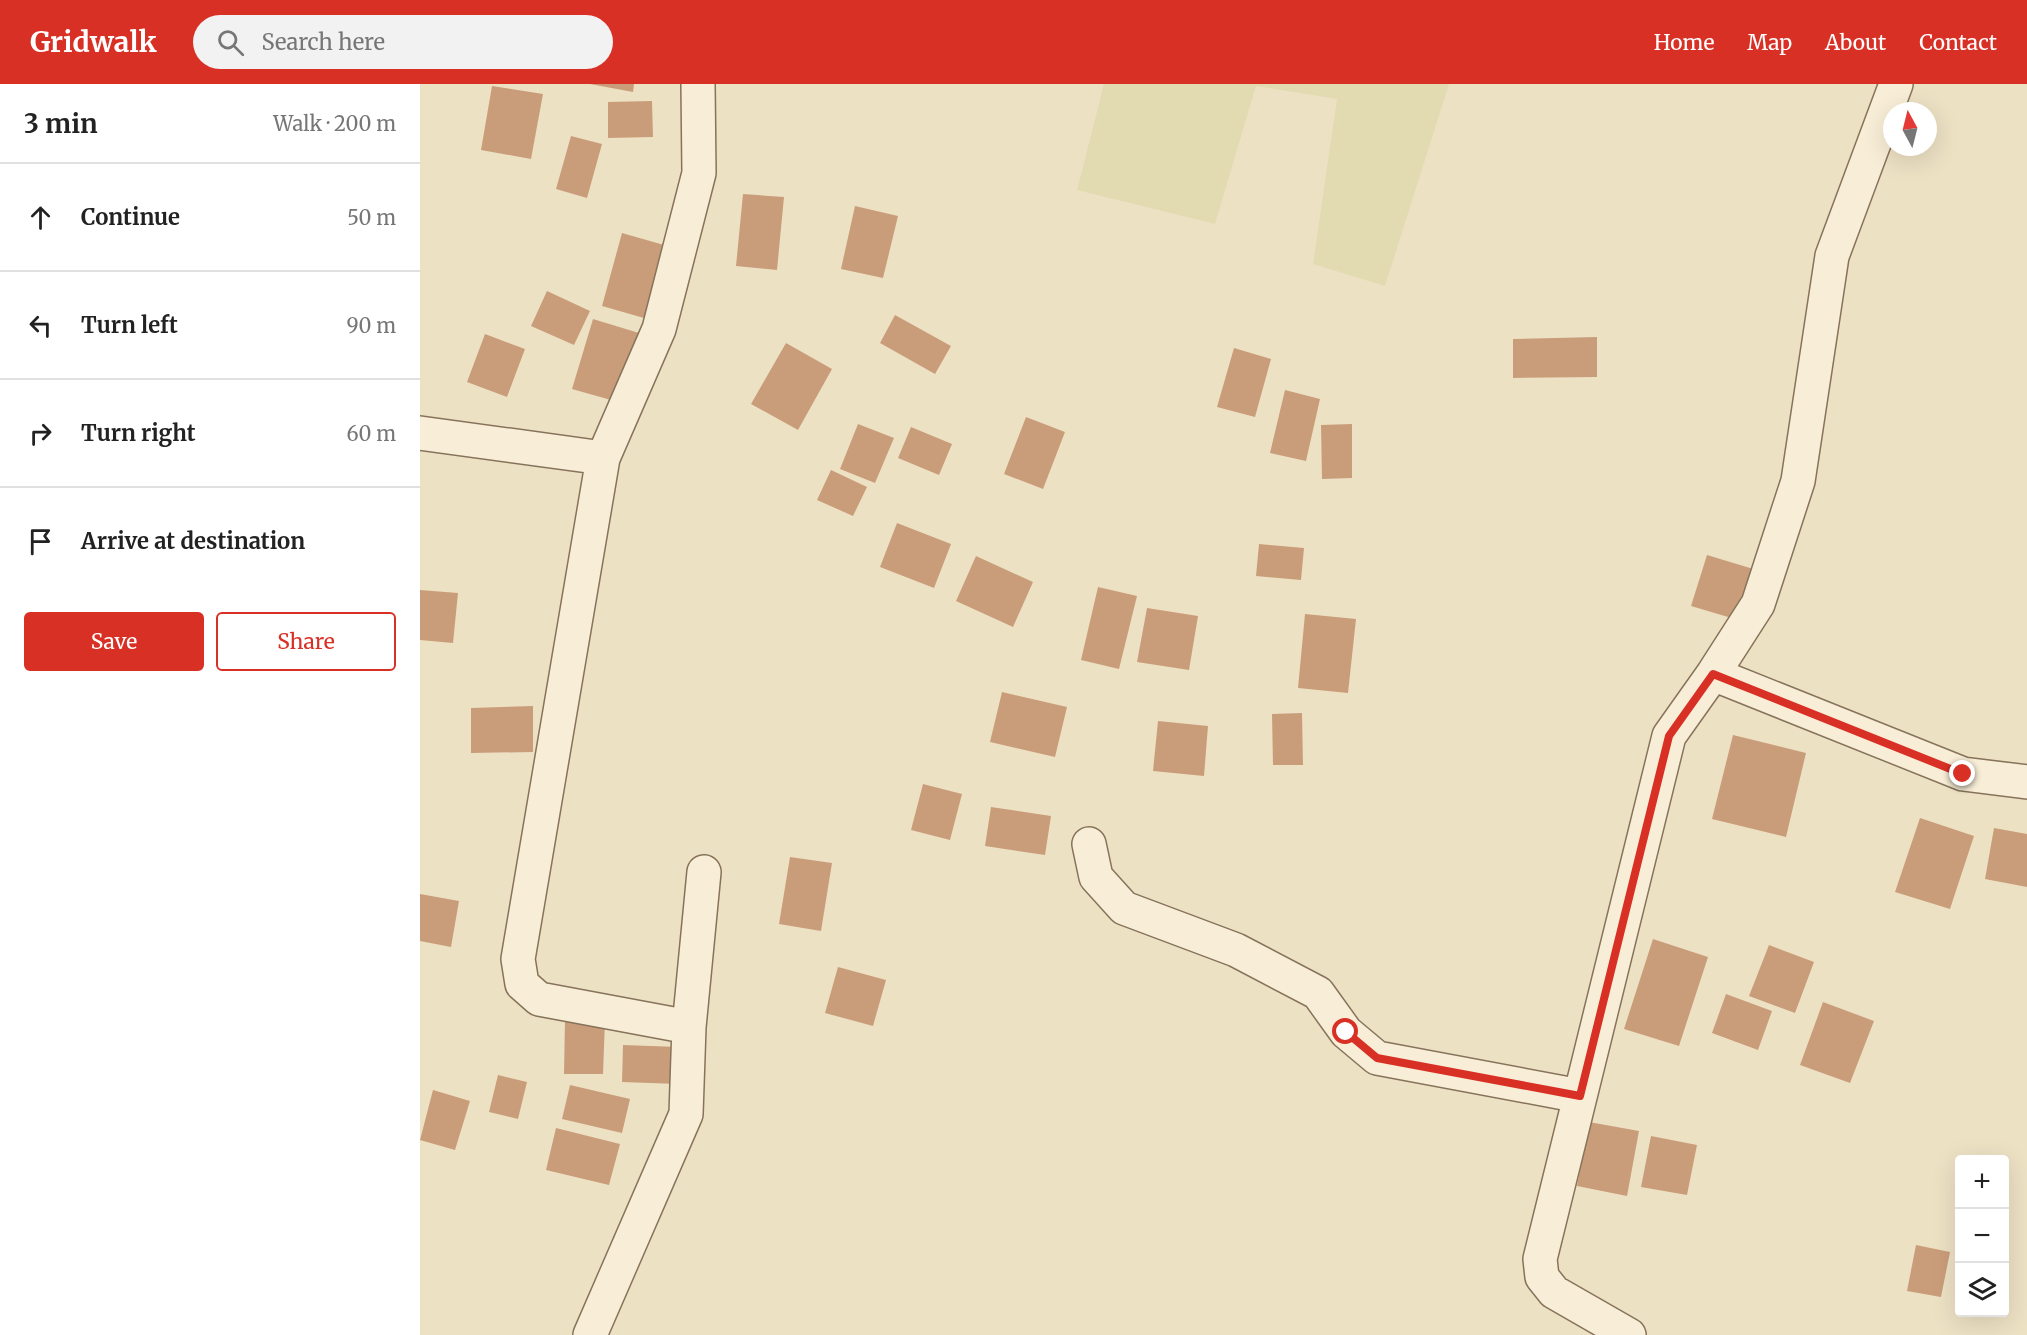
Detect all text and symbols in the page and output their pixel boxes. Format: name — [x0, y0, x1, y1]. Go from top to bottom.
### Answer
search box — [193, 15, 613, 69]
text: Gridwalk — [30, 24, 157, 60]
icon: search — [214, 26, 247, 59]
text: Search here — [262, 28, 385, 56]
text: Home — [1654, 29, 1714, 56]
text: Map — [1747, 29, 1792, 56]
text: About — [1825, 29, 1886, 56]
text: Contact — [1919, 29, 1997, 56]
north arrow — [1883, 102, 1937, 156]
text: 3 min — [24, 107, 98, 140]
text: Walk · 200 m — [273, 111, 396, 136]
icon: ahead — [24, 201, 57, 234]
text: Continue — [81, 203, 180, 231]
text: 50 m — [347, 205, 396, 230]
icon: left — [24, 309, 57, 342]
text: Turn left — [81, 311, 178, 339]
text: 90 m — [346, 313, 396, 338]
icon: right — [24, 417, 57, 450]
text: Turn right — [81, 419, 195, 447]
text: 60 m — [346, 421, 396, 446]
icon: arrive — [24, 525, 57, 558]
text: Arrive at destination — [81, 527, 305, 555]
button: Save — [24, 612, 204, 671]
button: Share — [216, 612, 396, 671]
route end — [1949, 760, 1975, 786]
route start — [1332, 1018, 1358, 1044]
map controls — [1955, 1155, 2009, 1317]
button: + — [1955, 1155, 2009, 1209]
button: − — [1955, 1209, 2009, 1263]
button: layers — [1955, 1263, 2009, 1317]

